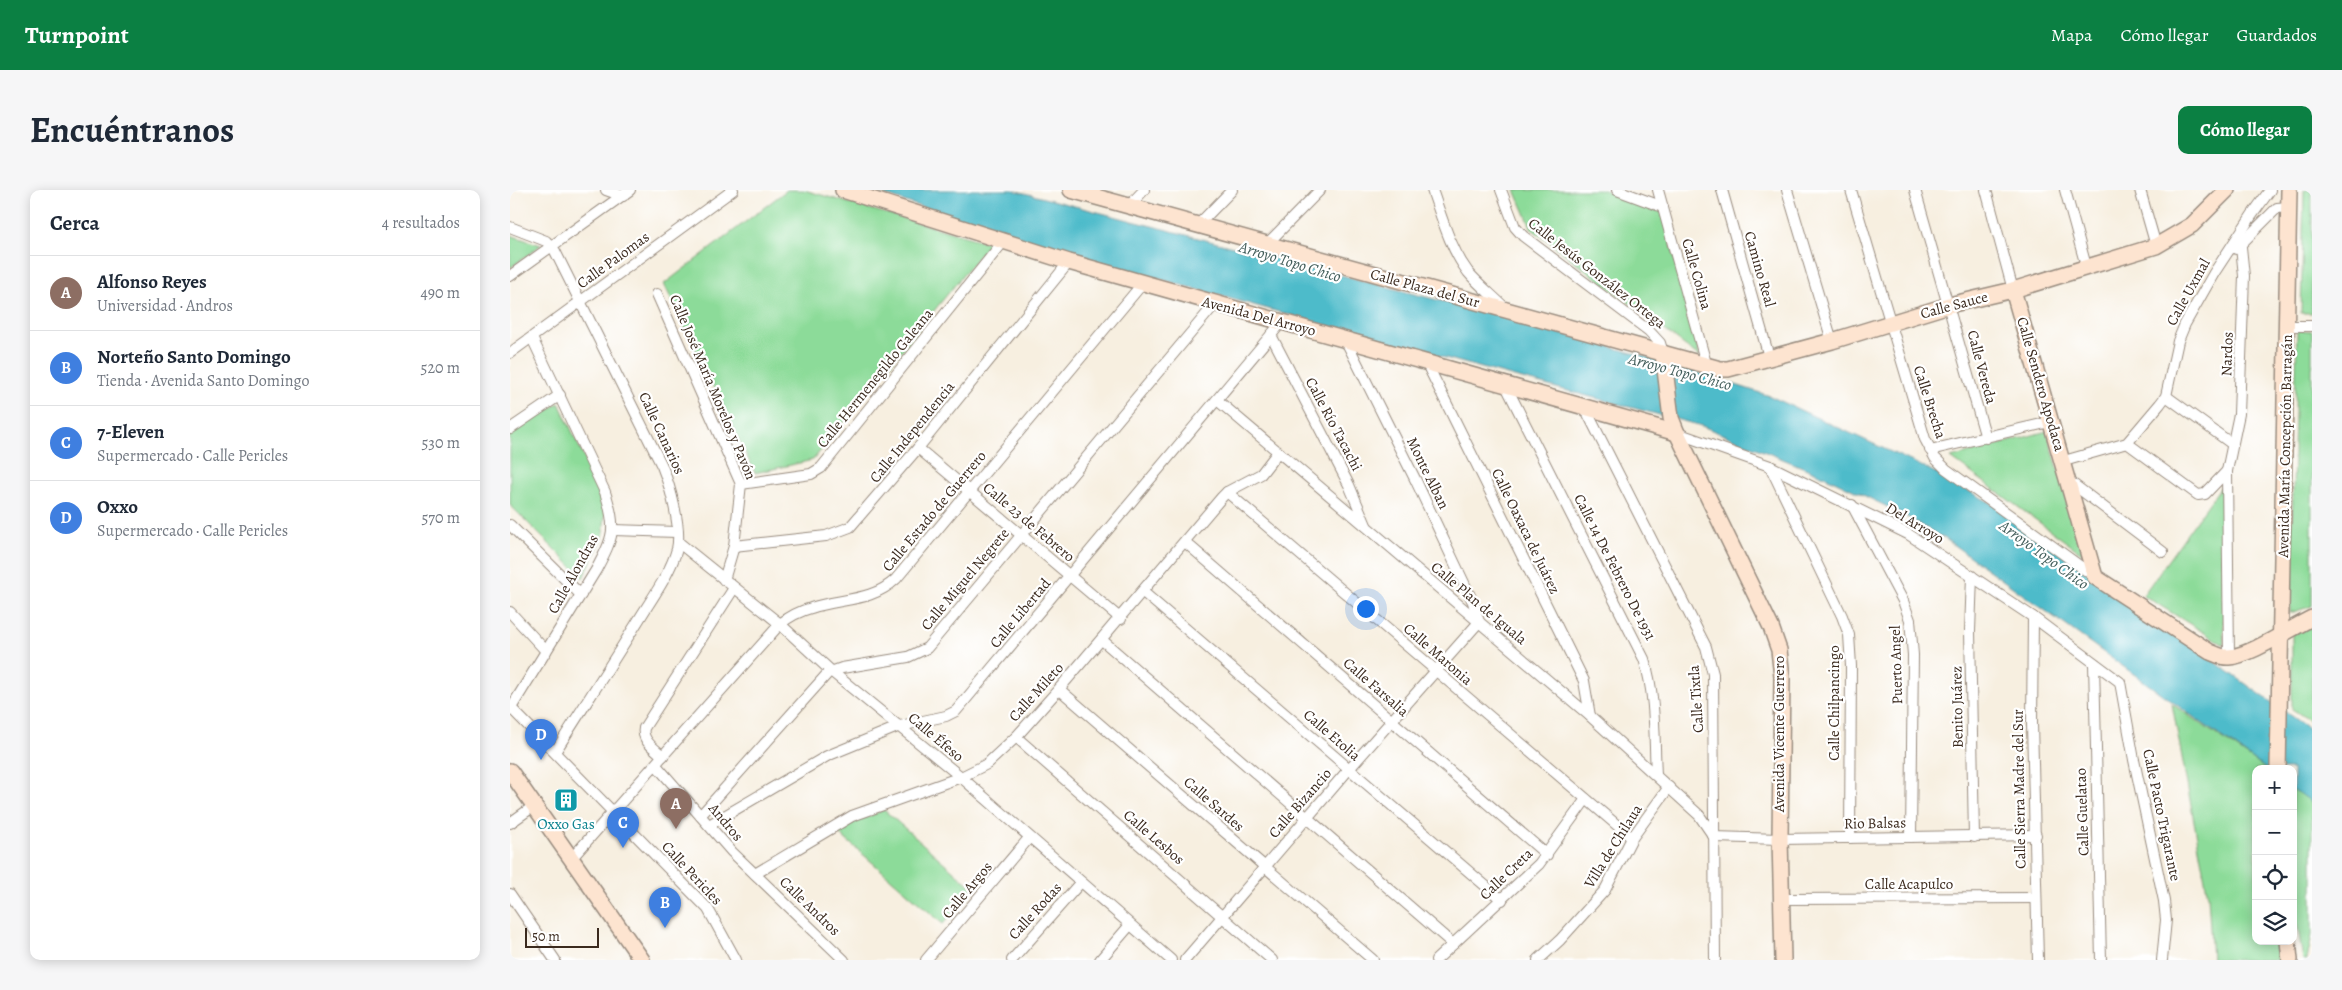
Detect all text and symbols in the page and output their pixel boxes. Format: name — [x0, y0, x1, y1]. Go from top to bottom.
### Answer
text: Turnpoint — [25, 19, 129, 51]
text: Mapa — [2051, 23, 2092, 47]
text: Cómo llegar — [2120, 23, 2209, 47]
text: Guardados — [2237, 23, 2317, 47]
text: Encuéntranos — [30, 106, 234, 154]
button: Cómo llegar — [2178, 106, 2312, 154]
text: Cerca — [50, 209, 100, 237]
text: 4 resultados — [382, 212, 460, 234]
street label: Calle Jesús González Ortega — [1524, 213, 1670, 333]
street label: Calle Palomas — [573, 227, 653, 293]
street label: Camino Real — [1740, 229, 1780, 309]
water label: Arroyo Topo Chico — [1235, 236, 1344, 288]
street label: Calle Colina — [1677, 236, 1717, 312]
street label: Calle Uxmal — [2161, 255, 2215, 329]
street label: Calle Plaza del Sur — [1368, 264, 1482, 312]
text: Alfonso Reyes — [97, 269, 207, 295]
text: A — [61, 282, 71, 304]
text: 490 m — [420, 282, 460, 304]
street label: Calle Sauce — [1918, 286, 1990, 324]
street label: Calle José María Morelos y Pavón — [665, 291, 761, 483]
street label: Avenida Del Arroyo — [1199, 291, 1318, 341]
text: Universidad · Andros — [97, 295, 233, 317]
street label: Calle Hermenegildo Galeana — [812, 304, 938, 452]
street label: Calle Sendero Apodaca — [2012, 314, 2070, 454]
street label: Calle Vereda — [1963, 328, 2001, 406]
street label: Nardos — [2216, 331, 2238, 377]
street label: Avenida María Concepción Barragán — [2273, 334, 2297, 559]
text: Norteño Santo Domingo — [97, 344, 291, 370]
water label: Arroyo Topo Chico — [1625, 347, 1734, 396]
text: B — [61, 357, 71, 379]
text: 520 m — [421, 357, 460, 379]
street label: Calle Brecha — [1909, 363, 1951, 441]
text: Tienda · Avenida Santo Domingo — [97, 370, 309, 392]
street label: Calle Río Tacachi — [1301, 374, 1367, 474]
street label: Calle Independencia — [865, 377, 959, 487]
street label: Calle Canarios — [634, 389, 690, 477]
text: 7-Eleven — [97, 419, 165, 445]
text: C — [61, 432, 71, 454]
text: 530 m — [421, 432, 460, 454]
street label: Monte Alban — [1402, 434, 1454, 512]
text: Supermercado · Calle Pericles — [97, 445, 288, 467]
street label: Calle Estado de Guerrero — [877, 446, 991, 576]
street label: Calle Oaxaca de Juárez — [1487, 465, 1565, 597]
street label: Calle 23 de Febrero — [979, 478, 1079, 566]
street label: Calle 14 De Febrero De 1931 — [1569, 490, 1661, 644]
text: Oxxo — [97, 494, 138, 520]
street label: Del Arroyo — [1882, 498, 1948, 548]
text: D — [60, 507, 72, 529]
text: 570 m — [421, 507, 460, 529]
water label: Arroyo Topo Chico — [1994, 514, 2093, 595]
text: Supermercado · Calle Pericles — [97, 520, 288, 542]
street label: Calle Miguel Negrete — [916, 523, 1014, 634]
street label: Calle Alondras — [543, 531, 603, 617]
street label: Calle Plan de Iguala — [1427, 557, 1531, 649]
street label: Calle Libertad — [985, 573, 1056, 652]
your location — [1353, 596, 1379, 622]
street label: Calle Maronia — [1399, 618, 1477, 690]
street label: Puerto Angel — [1885, 625, 1907, 705]
street label: Calle Chilpancingo — [1824, 645, 1844, 761]
street label: Calle Farsalia — [1339, 653, 1413, 721]
street label: Avenida Vicente Guerrero — [1769, 656, 1789, 813]
street label: Calle Mileto — [1004, 658, 1068, 726]
street label: Calle Tixtla — [1684, 664, 1708, 734]
street label: Benito Juárez — [1946, 666, 1968, 748]
street label: Calle Etolia — [1299, 705, 1365, 765]
street label: Calle Éfeso — [904, 708, 968, 766]
street label: Calle Sierra Madre del Sur — [2008, 709, 2030, 869]
pin: D — [525, 719, 557, 760]
street label: Calle Pacto Trigarante — [2138, 747, 2186, 883]
street label: Calle Bizancio — [1264, 764, 1336, 842]
map controls — [2252, 765, 2297, 945]
button: + — [2252, 765, 2297, 810]
street label: Calle Guelatao — [2070, 768, 2094, 856]
street label: Calle Sardes — [1179, 772, 1249, 836]
building icon: Oxxo Gas — [553, 787, 579, 813]
pin: A — [660, 788, 692, 829]
street label: Andros — [704, 798, 748, 845]
street label: Villa de Chilaua — [1579, 800, 1647, 893]
street label: Calle Lesbos — [1119, 805, 1189, 869]
pin: C — [607, 807, 639, 848]
button: − — [2252, 810, 2297, 855]
street label: Rio Balsas — [1844, 812, 1906, 834]
place label: Oxxo Gas — [537, 814, 595, 834]
street label: Calle Pericles — [657, 837, 727, 909]
street label: Calle Creta — [1475, 844, 1537, 904]
button: locate — [2252, 855, 2297, 900]
street label: Calle Argos — [937, 857, 997, 923]
street label: Calle Andros — [775, 872, 845, 940]
street label: Calle Acapulco — [1865, 874, 1953, 894]
street label: Calle Rodas — [1004, 878, 1066, 944]
pin: B — [649, 887, 681, 928]
button: layers — [2252, 900, 2297, 945]
scale bar — [525, 925, 599, 948]
text: 50 m — [532, 927, 560, 946]

